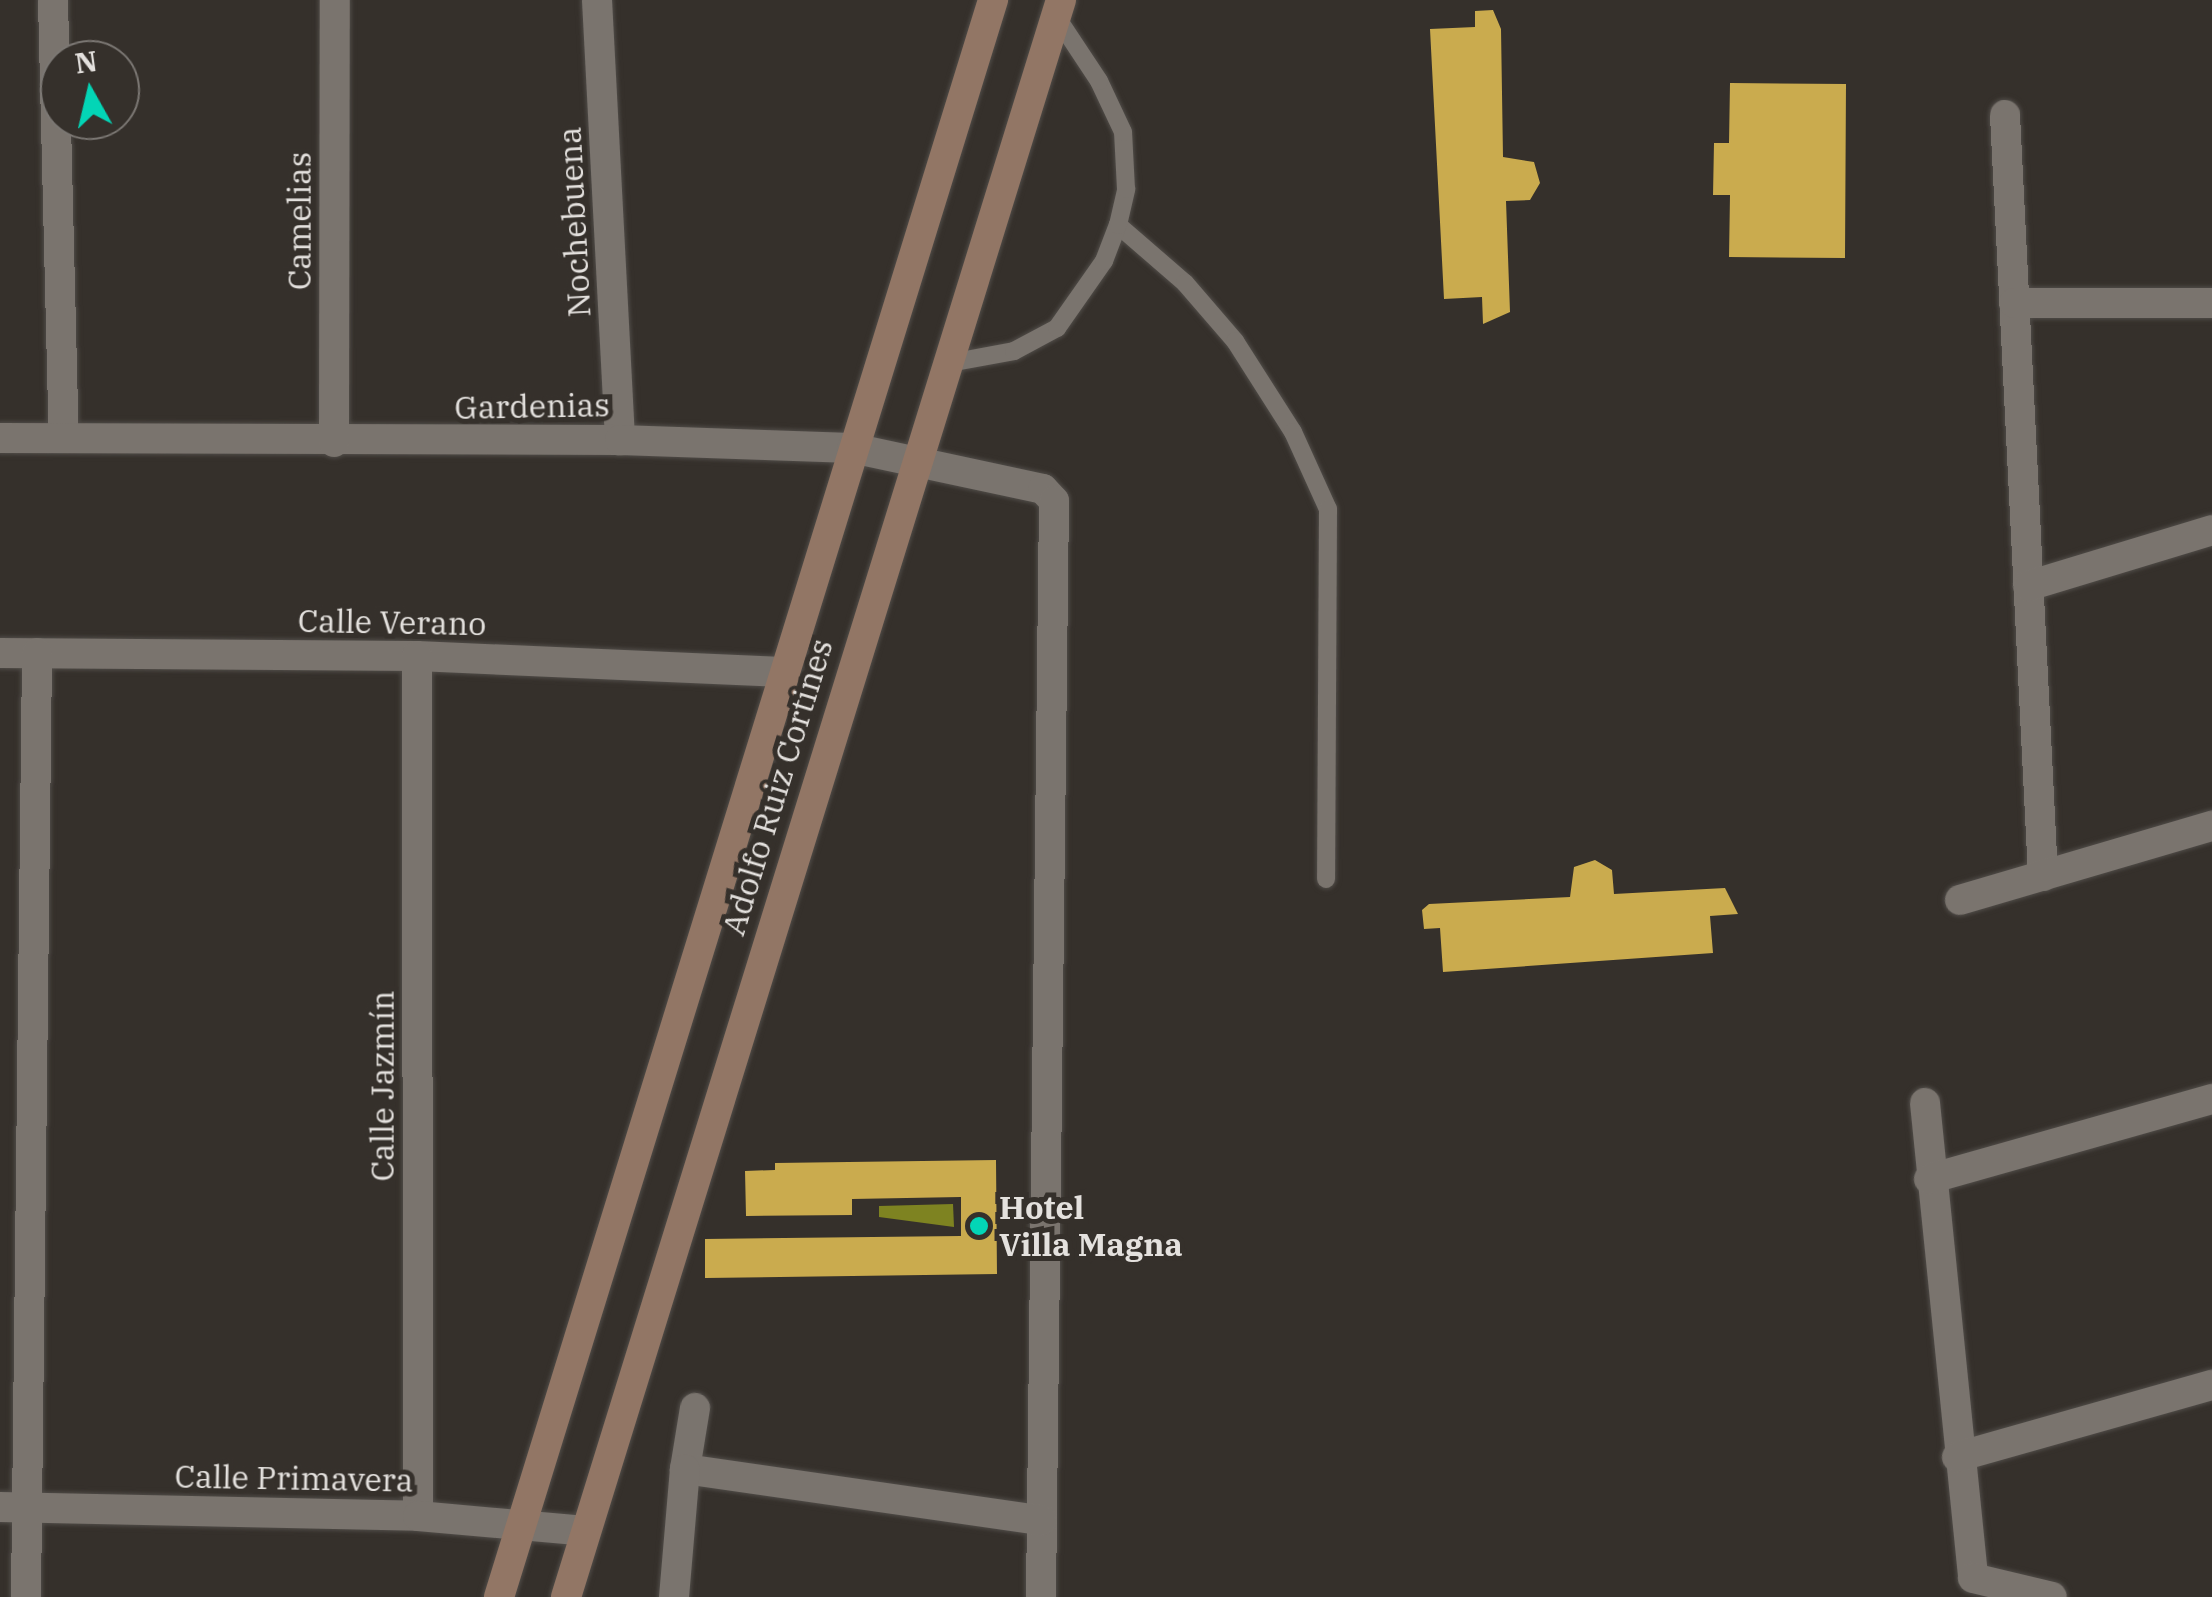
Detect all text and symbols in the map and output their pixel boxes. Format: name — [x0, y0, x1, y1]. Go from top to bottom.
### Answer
north arrow — [40, 40, 140, 140]
text: N — [72, 42, 100, 82]
street label: Nochebuena — [550, 126, 598, 318]
street label: Camelias — [280, 152, 318, 290]
street label: Gardenias — [454, 385, 610, 427]
street label: Calle Verano — [297, 601, 487, 643]
street label: Adolfo Ruiz Cortines — [714, 634, 840, 940]
street label: Calle Jazmín — [363, 991, 401, 1181]
place label: Hotel Villa Magna — [999, 1189, 1183, 1264]
marker: Hotel Villa Magna — [968, 1215, 990, 1237]
street label: Calle Primavera — [174, 1457, 414, 1499]

